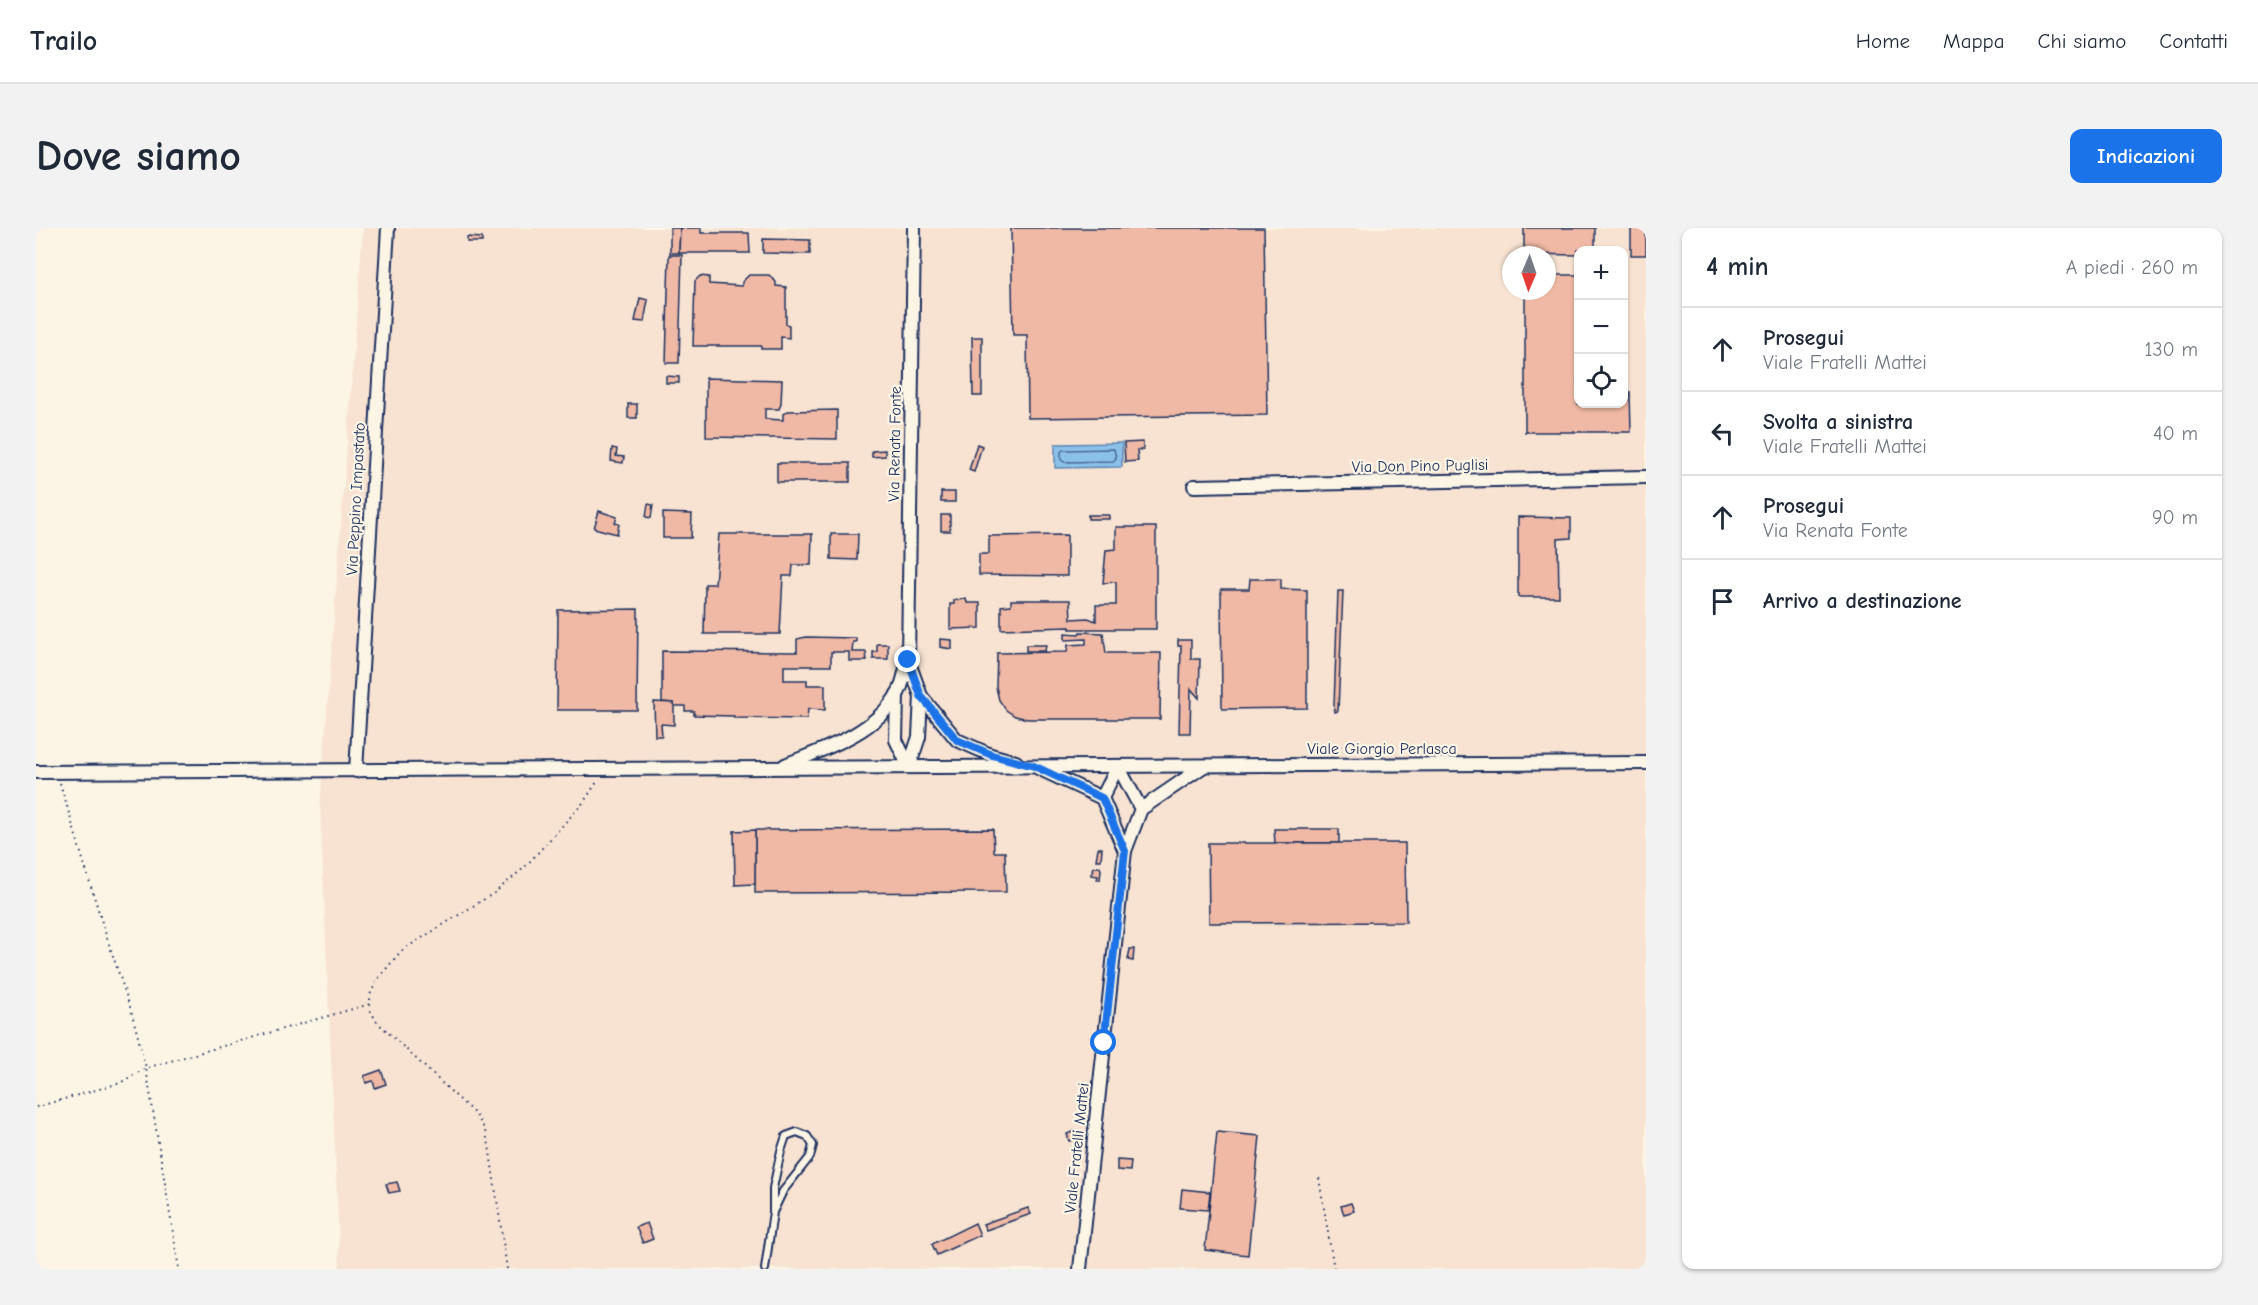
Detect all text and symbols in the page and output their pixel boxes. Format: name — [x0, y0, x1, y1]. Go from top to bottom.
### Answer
text: Trailo — [30, 25, 97, 57]
text: Home — [1856, 29, 1910, 53]
text: Mappa — [1943, 29, 2005, 53]
text: Chi siamo — [2038, 29, 2126, 53]
text: Contatti — [2159, 29, 2228, 53]
button: Indicazioni — [2070, 129, 2222, 183]
text: Dove siamo — [36, 132, 241, 181]
north arrow — [1502, 246, 1556, 300]
map controls — [1574, 246, 1628, 408]
button: + — [1574, 246, 1628, 300]
text: 4 min — [1706, 252, 1769, 282]
text: A piedi · 260 m — [2066, 256, 2198, 279]
button: − — [1574, 300, 1628, 354]
text: Prosegui — [1763, 325, 1844, 351]
icon: ahead — [1706, 333, 1739, 366]
text: 130 m — [2145, 338, 2198, 361]
text: Viale Fratelli Mattei — [1763, 351, 1927, 374]
button: locate — [1574, 354, 1628, 408]
street label: Via Renata Fonte — [885, 386, 905, 502]
text: Svolta a sinistra — [1763, 409, 1913, 435]
icon: left — [1706, 417, 1739, 450]
street label: Via Peppino Impastato — [343, 422, 369, 576]
text: 40 m — [2153, 422, 2198, 445]
text: Viale Fratelli Mattei — [1763, 435, 1927, 458]
street label: Via Don Pino Puglisi — [1351, 456, 1489, 476]
text: Prosegui — [1763, 493, 1844, 519]
icon: ahead — [1706, 501, 1739, 534]
text: 90 m — [2152, 506, 2198, 529]
text: Via Renata Fonte — [1763, 519, 1908, 542]
icon: arrive — [1706, 585, 1739, 618]
text: Arrivo a destinazione — [1763, 588, 1962, 614]
route end — [894, 646, 920, 672]
street label: Viale Giorgio Perlasca — [1307, 740, 1457, 758]
route start — [1090, 1029, 1116, 1055]
street label: Viale Fratelli Mattei — [1061, 1082, 1093, 1214]

